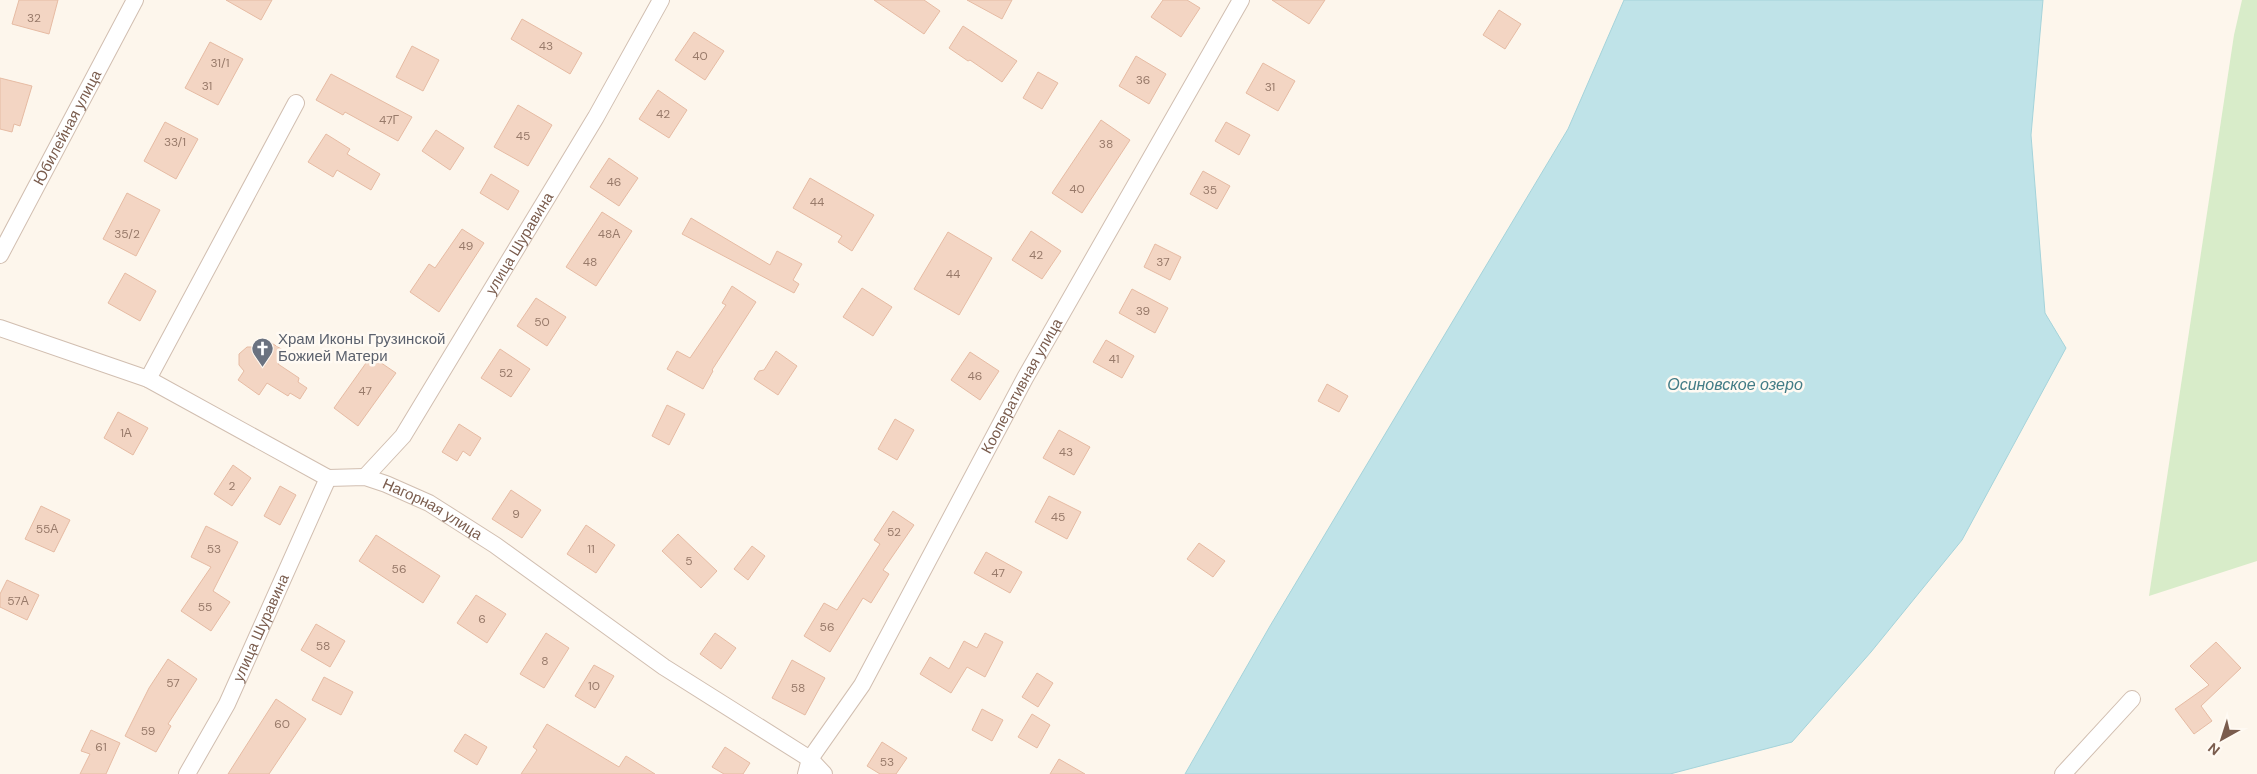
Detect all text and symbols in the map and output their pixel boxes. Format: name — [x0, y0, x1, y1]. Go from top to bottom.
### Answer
house number: 32 — [27, 10, 41, 26]
house number: 43 — [539, 38, 553, 54]
house number: 40 — [692, 48, 708, 64]
house number: 31/1 — [210, 55, 230, 71]
street label: Юбилейная улица — [29, 66, 106, 189]
house number: 36 — [1136, 72, 1150, 88]
house number: 31 — [202, 78, 212, 94]
house number: 31 — [1265, 79, 1275, 95]
house number: 42 — [656, 106, 670, 122]
house number: 47Г — [379, 112, 400, 128]
house number: 45 — [516, 128, 530, 144]
house number: 33/1 — [164, 134, 186, 150]
house number: 38 — [1099, 136, 1113, 152]
house number: 46 — [607, 174, 621, 190]
house number: 40 — [1069, 181, 1085, 197]
house number: 35 — [1203, 182, 1217, 198]
street label: улица Шуравина — [481, 188, 558, 298]
house number: 44 — [810, 194, 824, 210]
house number: 35/2 — [114, 226, 140, 242]
house number: 48А — [598, 226, 620, 242]
house number: 49 — [459, 238, 473, 254]
house number: 42 — [1029, 247, 1043, 263]
house number: 48 — [583, 254, 597, 270]
house number: 37 — [1156, 254, 1170, 270]
house number: 44 — [946, 266, 960, 282]
house number: 39 — [1136, 303, 1150, 319]
house number: 50 — [534, 314, 550, 330]
street label: Кооперативная улица — [977, 314, 1067, 457]
place label: Храм Иконы Грузинской Божией Матери — [278, 329, 445, 366]
church icon: Храм Иконы Грузинской Божией Матери — [250, 336, 274, 367]
house number: 41 — [1108, 351, 1120, 367]
house number: 52 — [499, 365, 513, 381]
house number: 46 — [968, 368, 982, 384]
water label: Осиновское озеро — [1667, 374, 1803, 395]
house number: 47 — [358, 383, 372, 399]
house number: 1А — [120, 425, 132, 441]
house number: 43 — [1059, 444, 1073, 460]
street label: Нагорная улица — [380, 474, 487, 545]
house number: 2 — [229, 478, 236, 494]
house number: 9 — [512, 506, 520, 522]
house number: 45 — [1051, 509, 1065, 525]
house number: 55А — [36, 521, 58, 537]
house number: 52 — [887, 524, 901, 540]
house number: 53 — [207, 541, 221, 557]
house number: 11 — [587, 541, 595, 557]
house number: 5 — [685, 553, 693, 569]
house number: 56 — [392, 561, 406, 577]
house number: 47 — [991, 565, 1005, 581]
street label: улица Шуравина — [228, 570, 294, 685]
house number: 57А — [7, 593, 29, 609]
house number: 55 — [198, 599, 212, 615]
house number: 6 — [478, 611, 486, 627]
house number: 56 — [820, 619, 834, 635]
house number: 58 — [316, 638, 330, 654]
house number: 8 — [541, 653, 549, 669]
house number: 57 — [166, 675, 180, 691]
house number: 10 — [588, 678, 600, 694]
house number: 58 — [791, 680, 805, 696]
north arrow — [2197, 714, 2247, 764]
house number: 60 — [274, 716, 290, 732]
house number: 59 — [141, 723, 155, 739]
house number: 61 — [95, 739, 107, 755]
text: N — [2204, 739, 2223, 759]
house number: 53 — [880, 754, 894, 770]

